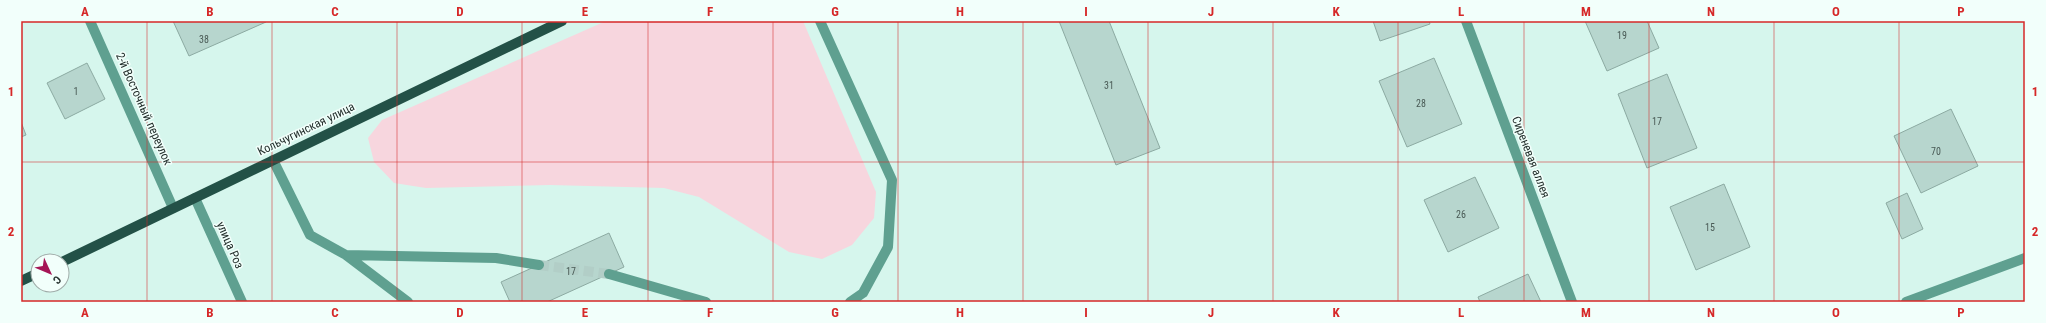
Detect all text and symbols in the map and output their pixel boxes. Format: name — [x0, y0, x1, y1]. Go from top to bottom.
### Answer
text: A — [81, 4, 89, 19]
text: B — [206, 4, 214, 19]
text: C — [331, 4, 339, 19]
text: D — [456, 4, 464, 19]
text: E — [582, 4, 589, 19]
text: F — [707, 4, 713, 19]
text: G — [831, 4, 839, 19]
text: H — [956, 4, 964, 19]
text: I — [1084, 4, 1088, 19]
text: J — [1208, 4, 1214, 19]
text: K — [1332, 4, 1340, 19]
text: L — [1458, 4, 1464, 19]
text: M — [1581, 4, 1591, 19]
text: N — [1707, 4, 1715, 19]
text: O — [1832, 4, 1840, 19]
text: P — [1957, 4, 1965, 19]
house number: 19 — [1617, 30, 1627, 41]
house number: 38 — [199, 34, 209, 45]
street label: 2-й Восточный переулок — [113, 51, 175, 168]
house number: 31 — [1104, 80, 1114, 91]
text: 1 — [8, 84, 14, 99]
text: 1 — [2032, 84, 2038, 99]
house number: 1 — [74, 86, 78, 97]
house number: 28 — [1416, 98, 1426, 109]
street label: Кольчугинская улица — [255, 99, 357, 159]
street label: Сиреневая аллея — [1509, 114, 1553, 200]
house number: 17 — [1652, 116, 1662, 127]
house number: 70 — [1931, 146, 1941, 157]
house number: 26 — [1456, 209, 1466, 220]
street label: улица Роз — [213, 219, 247, 271]
house number: 15 — [1705, 222, 1715, 233]
text: 2 — [8, 224, 15, 239]
text: 2 — [2032, 224, 2039, 239]
north arrow — [30, 253, 70, 293]
house number: 17 — [566, 266, 576, 277]
text: С — [50, 273, 64, 286]
text: A — [81, 305, 89, 320]
text: B — [206, 305, 214, 320]
text: C — [331, 305, 339, 320]
text: D — [456, 305, 464, 320]
text: E — [582, 305, 589, 320]
text: F — [707, 305, 713, 320]
text: G — [831, 305, 839, 320]
text: H — [956, 305, 964, 320]
text: I — [1084, 305, 1088, 320]
text: J — [1208, 305, 1214, 320]
text: K — [1332, 305, 1340, 320]
text: L — [1458, 305, 1464, 320]
text: M — [1581, 305, 1591, 320]
text: N — [1707, 305, 1715, 320]
text: O — [1832, 305, 1840, 320]
text: P — [1957, 305, 1965, 320]

